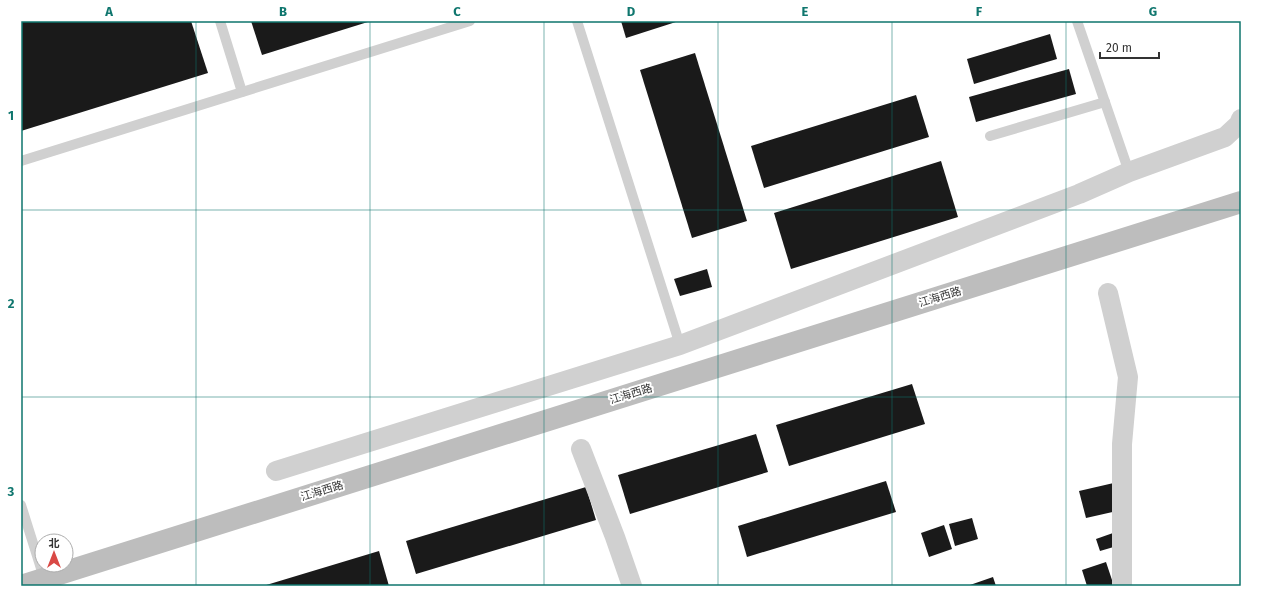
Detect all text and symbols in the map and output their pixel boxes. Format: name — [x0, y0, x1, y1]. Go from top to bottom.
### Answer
text: A — [104, 4, 113, 19]
text: B — [279, 4, 287, 19]
text: C — [453, 4, 461, 19]
text: D — [627, 4, 636, 19]
text: E — [802, 4, 809, 19]
text: F — [976, 4, 983, 19]
text: G — [1149, 4, 1157, 19]
scale bar — [1100, 34, 1159, 60]
text: 20 m — [1106, 41, 1132, 55]
text: 1 — [8, 108, 14, 123]
street label: 江海西路 — [917, 284, 963, 310]
text: 2 — [8, 296, 15, 311]
street label: 江海西路 — [608, 381, 654, 407]
street label: 江海西路 — [299, 478, 345, 504]
text: 3 — [7, 484, 15, 499]
north arrow — [34, 533, 74, 573]
text: 北 — [49, 537, 60, 550]

